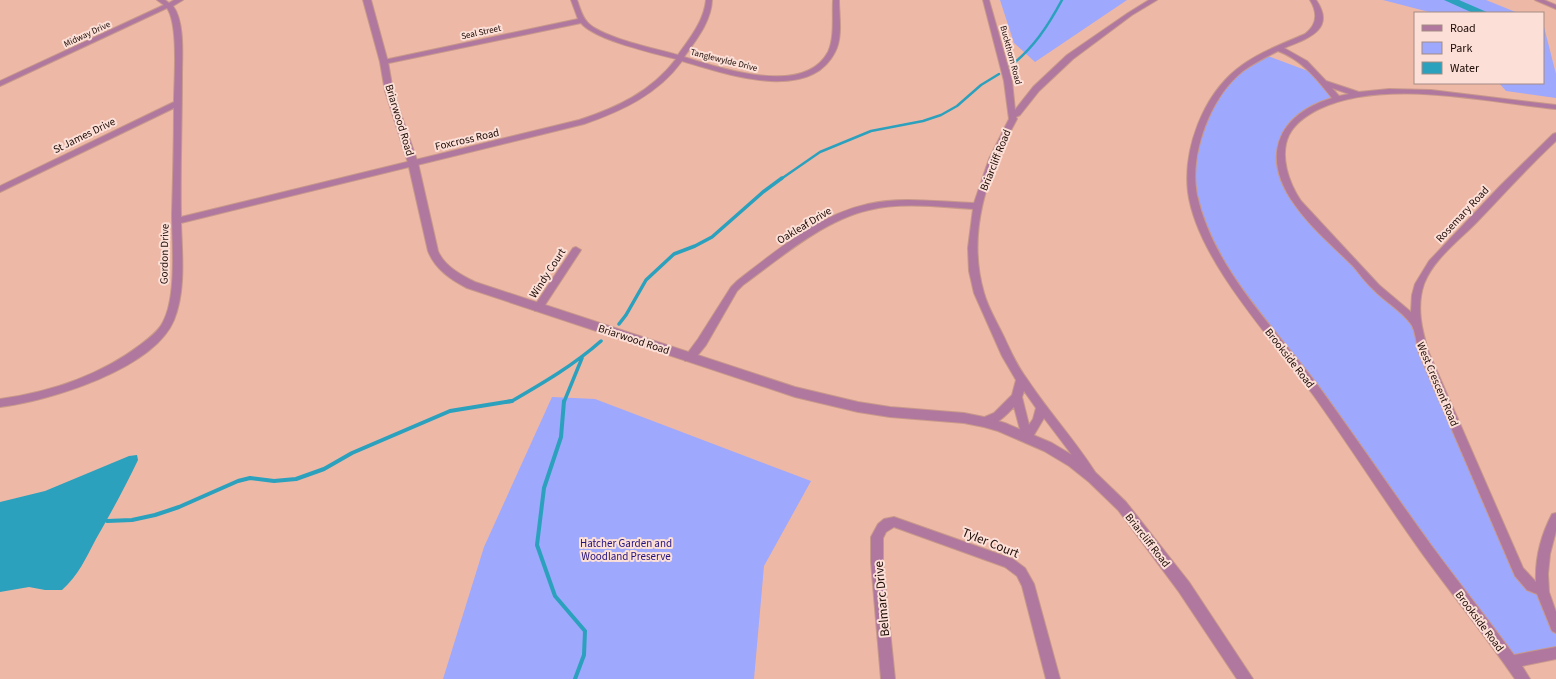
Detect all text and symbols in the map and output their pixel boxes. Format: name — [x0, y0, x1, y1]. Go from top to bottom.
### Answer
legend — [1414, 12, 1544, 84]
street label: Midway Drive — [62, 18, 113, 51]
text: Road — [1450, 20, 1476, 37]
street label: Seal Street — [460, 22, 502, 43]
street label: Buckthorn Road — [996, 24, 1025, 86]
text: Park — [1450, 40, 1472, 57]
street label: Tanglewylde Drive — [689, 46, 759, 75]
text: Water — [1450, 60, 1480, 77]
street label: Briarwood Road — [381, 82, 418, 158]
street label: St James Drive — [51, 114, 118, 157]
street label: Foxcross Road — [434, 125, 501, 154]
street label: Briarcliff Road — [976, 127, 1015, 193]
street label: Rosemary Road — [1432, 183, 1492, 246]
street label: Oakleaf Drive — [774, 203, 835, 248]
street label: Gordon Drive — [156, 223, 173, 284]
street label: Windy Court — [526, 245, 569, 301]
street label: Briarwood Road — [596, 321, 671, 358]
street label: Brookside Road — [1261, 325, 1318, 391]
street label: West Crescent Road — [1413, 340, 1462, 429]
street label: Briarcliff Road — [1122, 510, 1174, 571]
street label: Tyler Court — [959, 523, 1022, 563]
park label: Hatcher Garden and Woodland Preserve — [580, 536, 672, 564]
street label: Belmarc Drive — [870, 560, 894, 637]
street label: Brookside Road — [1452, 588, 1507, 655]

